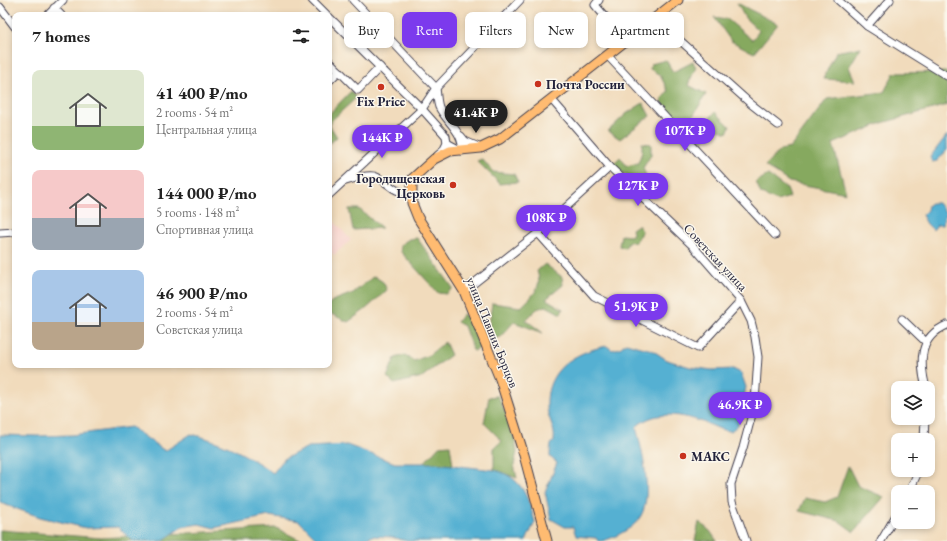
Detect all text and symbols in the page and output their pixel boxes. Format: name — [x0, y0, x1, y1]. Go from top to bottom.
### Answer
chip: Buy — [344, 12, 394, 48]
chip: Rent — [402, 12, 457, 48]
chip: Filters — [465, 12, 526, 48]
chip: New — [534, 12, 588, 48]
chip: Apartment — [596, 12, 684, 48]
text: 7 homes — [32, 25, 90, 47]
icon: filters — [290, 25, 312, 47]
place label: Почта России — [546, 76, 625, 93]
marker: Почта России — [533, 79, 543, 89]
text: 41 400 ₽/mo — [156, 82, 248, 104]
marker: Fix Price — [376, 82, 386, 92]
icon: home — [64, 86, 112, 134]
place label: Fix Price — [357, 93, 406, 110]
pin: 41.4K ₽ — [439, 100, 513, 134]
text: 2 rooms · 54 m² — [156, 104, 233, 121]
text: 41.4K ₽ — [454, 104, 498, 121]
pin: 107K ₽ — [652, 118, 718, 152]
text: Центральная улица — [156, 121, 257, 138]
text: 107K ₽ — [664, 122, 706, 139]
pin: 144K ₽ — [349, 125, 415, 159]
text: 144K ₽ — [361, 129, 403, 146]
place label: Городищенская Церковь — [356, 170, 445, 202]
pin: 127K ₽ — [605, 173, 671, 207]
text: 127K ₽ — [617, 177, 659, 194]
marker: Городищенская Церковь — [448, 180, 458, 190]
text: 144 000 ₽/mo — [156, 182, 257, 204]
icon: home — [64, 186, 112, 234]
text: 5 rooms · 148 m² — [156, 204, 240, 221]
pin: 108K ₽ — [513, 205, 579, 239]
text: 108K ₽ — [525, 209, 567, 226]
street label: Советская улица — [680, 220, 752, 295]
text: Спортивная улица — [156, 221, 253, 238]
street label: улица Павших Борцов — [463, 274, 523, 390]
text: 46 900 ₽/mo — [156, 282, 248, 304]
icon: home — [64, 286, 112, 334]
pin: 51.9K ₽ — [599, 294, 673, 328]
text: 51.9K ₽ — [614, 298, 658, 315]
text: 2 rooms · 54 m² — [156, 304, 233, 321]
text: Советская улица — [156, 321, 243, 338]
map controls — [891, 381, 935, 529]
button: layers — [891, 381, 935, 425]
pin: 46.9K ₽ — [703, 392, 777, 426]
text: 46.9K ₽ — [718, 396, 762, 413]
button: + — [891, 433, 935, 477]
place label: МАКС — [691, 448, 730, 465]
marker: МАКС — [678, 451, 688, 461]
button: − — [891, 485, 935, 529]

